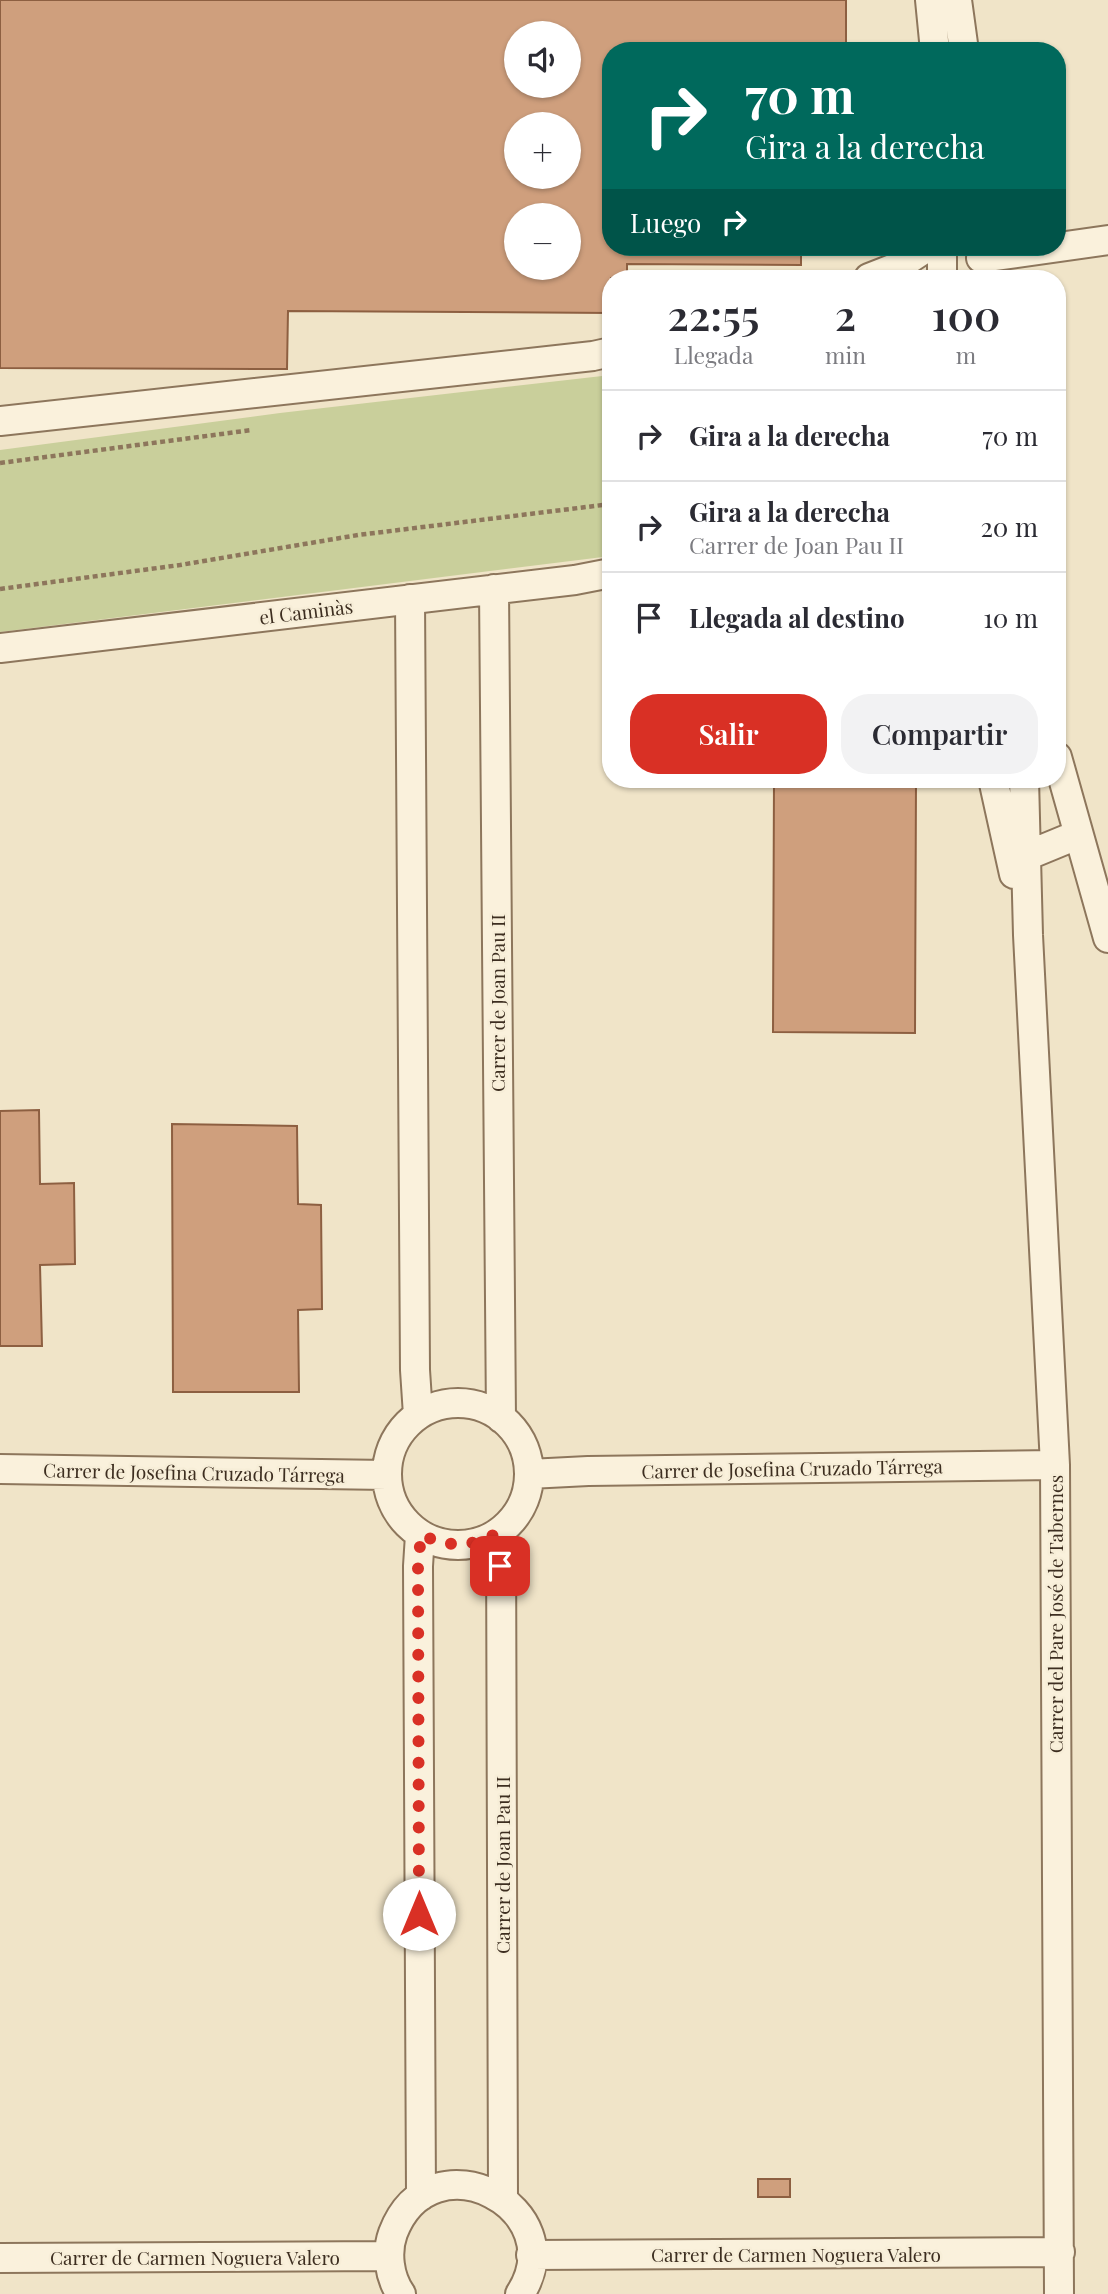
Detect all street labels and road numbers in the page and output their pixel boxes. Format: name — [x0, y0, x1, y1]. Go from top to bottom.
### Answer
street label: el Caminàs — [258, 592, 354, 630]
street label: Carrer de Joan Pau II — [484, 914, 510, 1092]
street label: Carrer de Josefina Cruzado Tárrega — [641, 1452, 944, 1484]
street label: Carrer de Josefina Cruzado Tárrega — [43, 1456, 346, 1488]
street label: Carrer del Pare José de Tabernes — [1042, 1475, 1068, 1753]
street label: Carrer de Joan Pau II — [489, 1776, 515, 1954]
street label: Carrer de Carmen Noguera Valero — [651, 2241, 941, 2267]
street label: Carrer de Carmen Noguera Valero — [50, 2244, 340, 2270]

